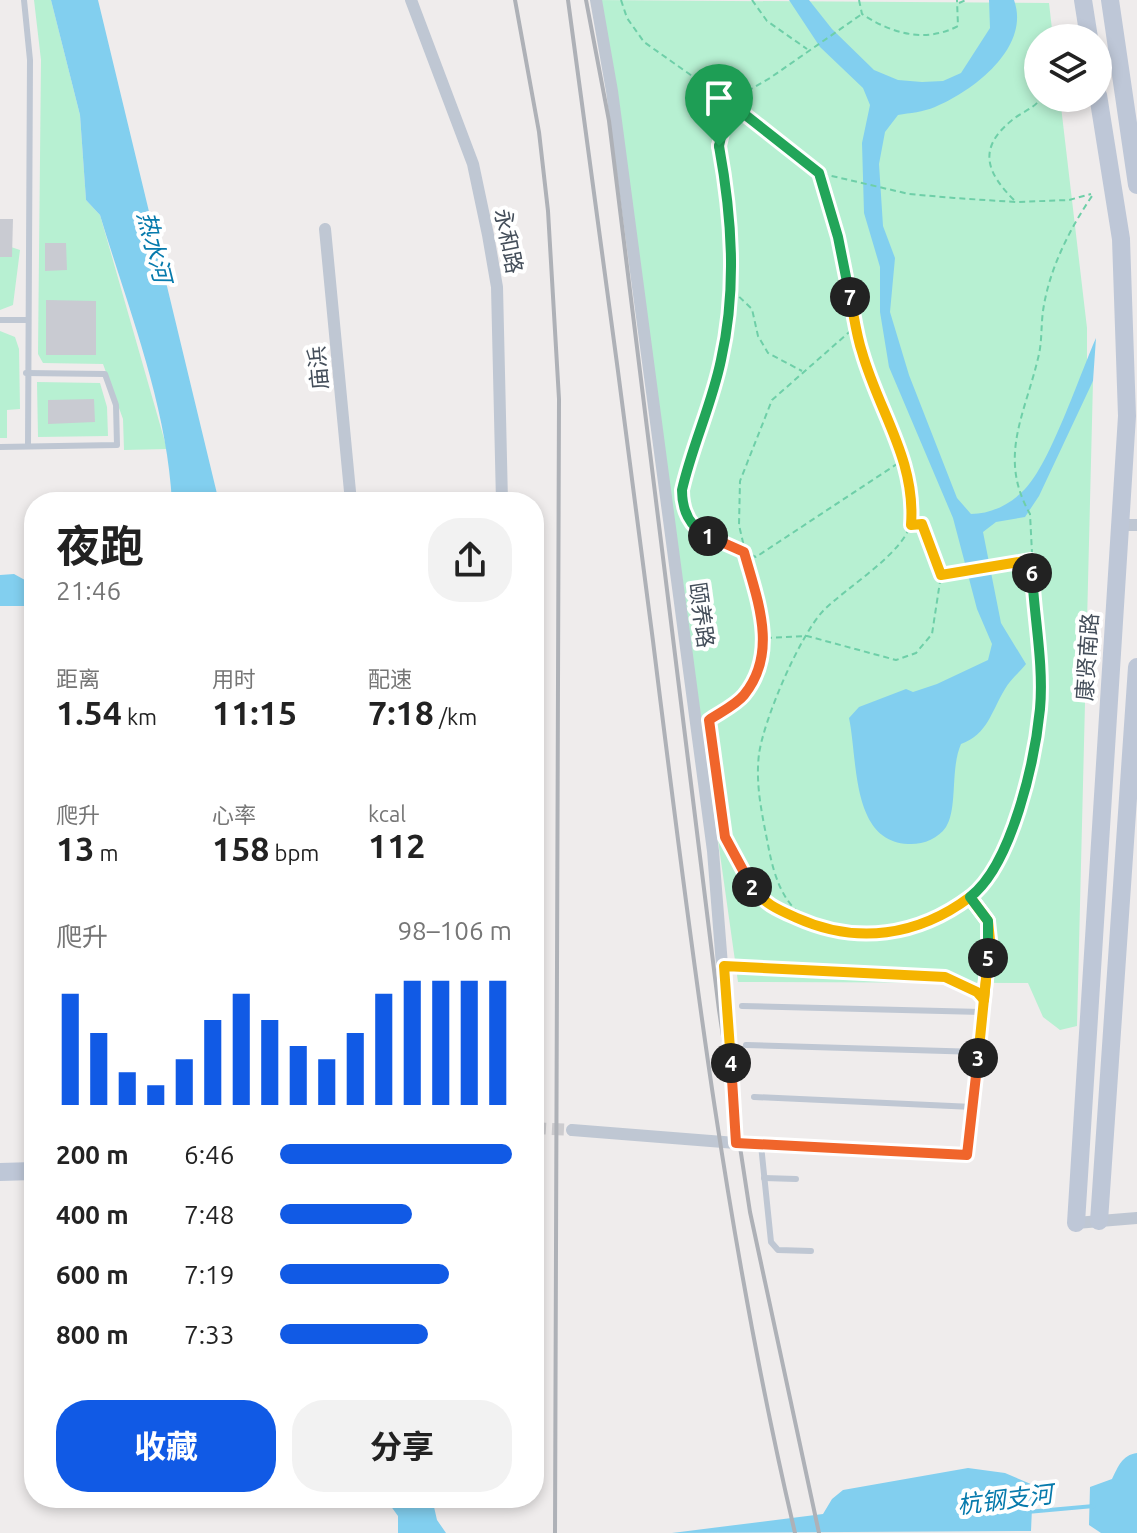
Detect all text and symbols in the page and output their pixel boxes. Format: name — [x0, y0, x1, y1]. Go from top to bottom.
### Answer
map controls — [1024, 24, 1112, 112]
button: layers — [1024, 24, 1112, 112]
pin — [685, 64, 753, 146]
icon: arrive — [697, 76, 741, 120]
street label: 永和路 — [491, 206, 528, 276]
water label: 热水河 — [133, 209, 177, 289]
pin: 7 — [830, 277, 870, 317]
text: 7 — [844, 284, 856, 309]
street label: 庙浜 — [303, 345, 332, 391]
pin: 1 — [688, 516, 728, 556]
button: share — [428, 518, 512, 602]
text: 夜跑 — [56, 521, 144, 570]
text: 1 — [702, 523, 714, 548]
pin: 6 — [1012, 553, 1052, 593]
text: 6 — [1026, 560, 1038, 585]
text: 21:46 — [56, 576, 121, 605]
street label: 颐养路 — [686, 581, 719, 649]
street label: 康贤南路 — [1071, 612, 1102, 702]
text: 距离 — [56, 666, 100, 691]
text: 用时 — [212, 666, 256, 691]
text: 配速 — [368, 666, 412, 691]
text: 1.54 — [56, 693, 122, 731]
text: 11:15 — [212, 693, 297, 731]
text: 7:18 — [368, 693, 434, 731]
text: km — [122, 704, 157, 729]
text: /km — [434, 704, 477, 729]
text: kcal — [368, 801, 406, 826]
text: 爬升 — [56, 802, 100, 827]
text: 心率 — [212, 802, 256, 827]
text: 112 — [368, 826, 426, 864]
text: 13 — [56, 829, 94, 867]
text: 158 — [212, 829, 270, 867]
text: m — [94, 840, 118, 865]
text: bpm — [270, 840, 319, 865]
pin: 2 — [732, 867, 772, 907]
text: 2 — [746, 874, 758, 899]
text: 98–106 m — [397, 916, 512, 945]
text: 爬升 — [56, 922, 108, 951]
pin: 5 — [968, 938, 1008, 978]
text: 5 — [982, 945, 994, 970]
pin: 3 — [958, 1038, 998, 1078]
pin: 4 — [711, 1043, 751, 1083]
text: 3 — [972, 1045, 984, 1070]
text: 4 — [725, 1050, 737, 1075]
text: 200 m — [56, 1140, 129, 1169]
text: 6:46 — [184, 1140, 234, 1169]
text: 400 m — [56, 1200, 129, 1229]
text: 7:48 — [184, 1200, 234, 1229]
text: 600 m — [56, 1260, 129, 1289]
text: 7:19 — [184, 1260, 234, 1289]
text: 800 m — [56, 1320, 129, 1349]
text: 7:33 — [184, 1320, 234, 1349]
button: 收藏 — [56, 1400, 276, 1492]
button: 分享 — [292, 1400, 512, 1492]
water label: 杭钢支河 — [956, 1480, 1058, 1519]

